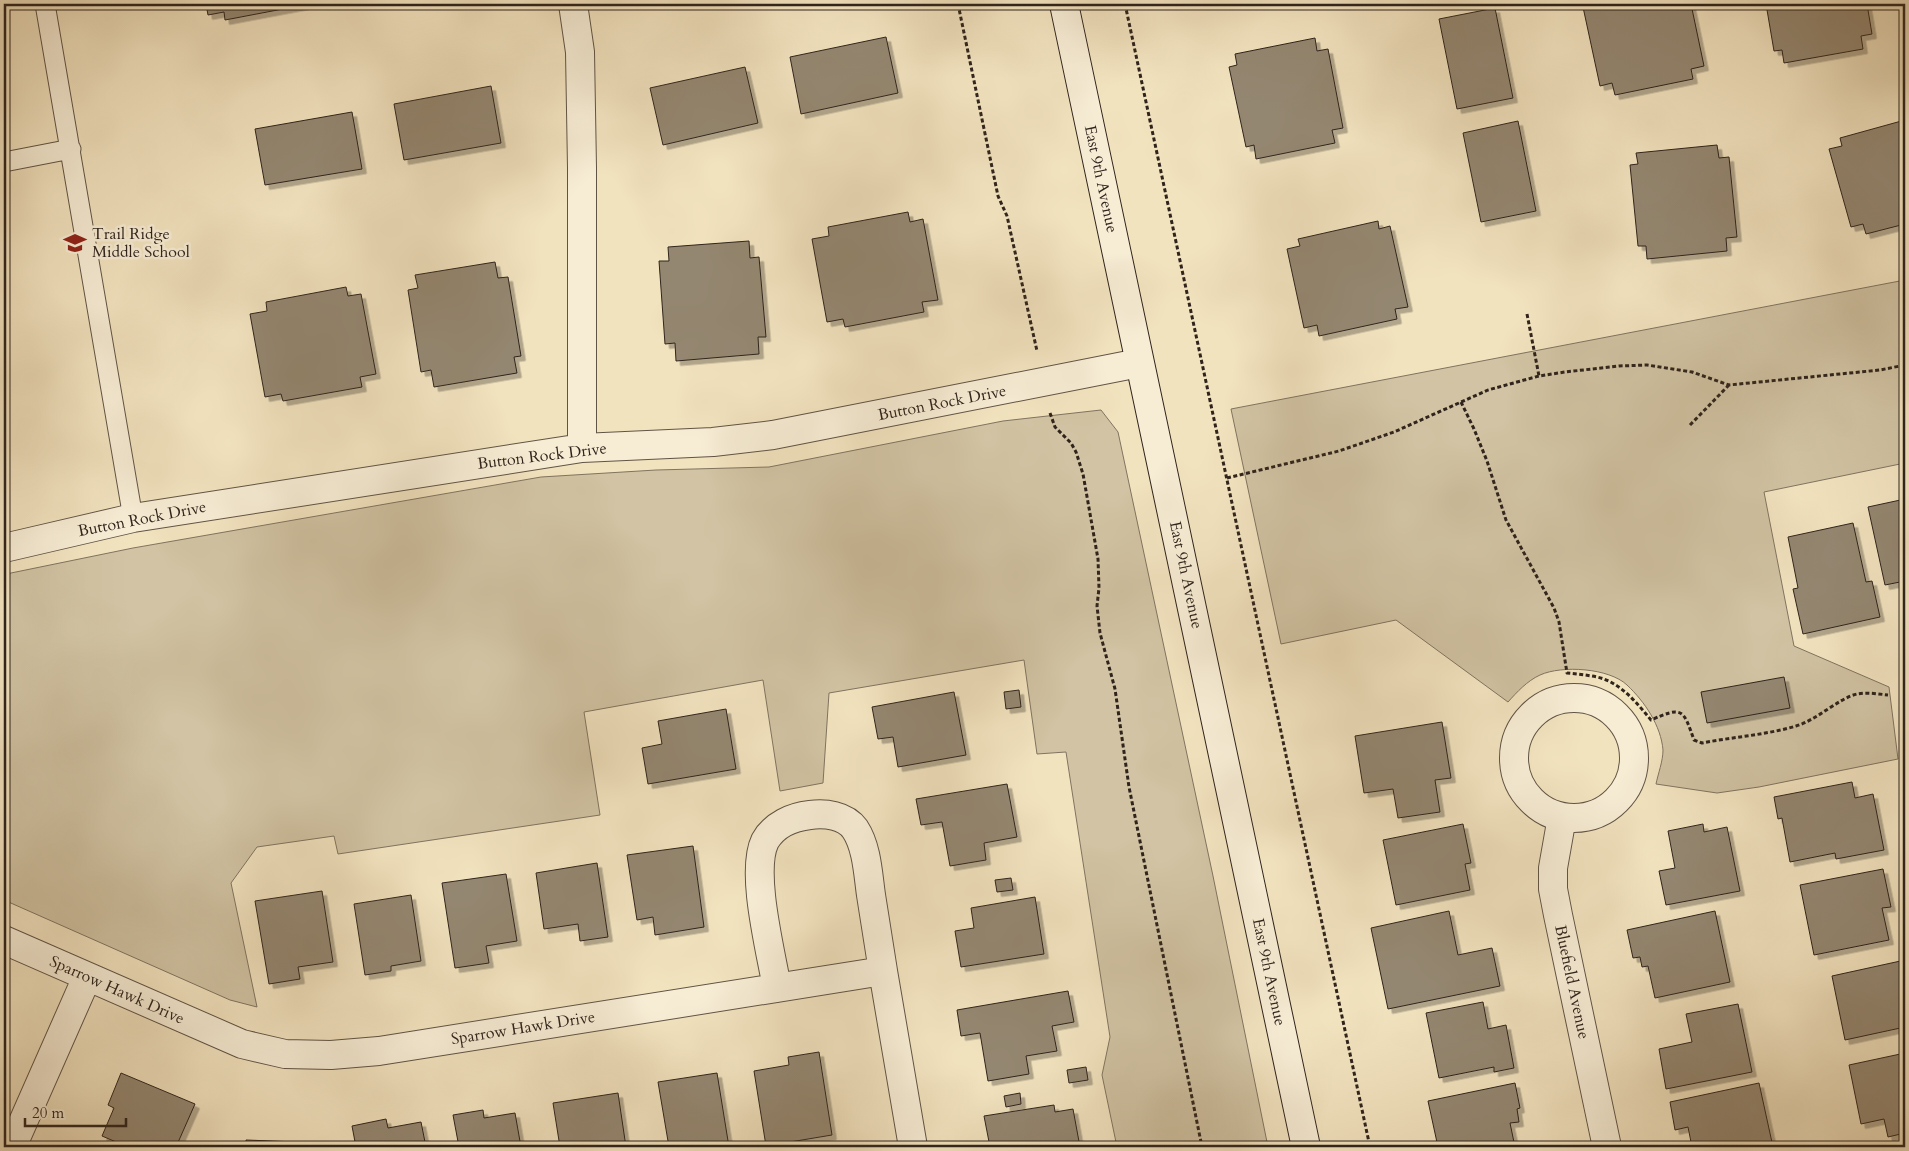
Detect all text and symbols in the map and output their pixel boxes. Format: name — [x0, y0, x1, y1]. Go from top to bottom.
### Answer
street label: East 9th Avenue — [1079, 123, 1123, 235]
place label: Trail Ridge Middle School — [92, 223, 190, 263]
school or university icon: Trail Ridge Middle School — [62, 230, 88, 256]
street label: Button Rock Drive — [876, 380, 1008, 426]
street label: Button Rock Drive — [476, 437, 608, 475]
street label: Button Rock Drive — [76, 496, 208, 542]
street label: East 9th Avenue — [1164, 519, 1208, 631]
street label: East 9th Avenue — [1247, 916, 1291, 1028]
street label: Bluefield Avenue — [1549, 923, 1595, 1041]
street label: Sparrow Hawk Drive — [46, 950, 188, 1030]
street label: Sparrow Hawk Drive — [449, 1006, 597, 1050]
scale bar — [25, 1096, 126, 1128]
text: 20 m — [32, 1103, 64, 1123]

